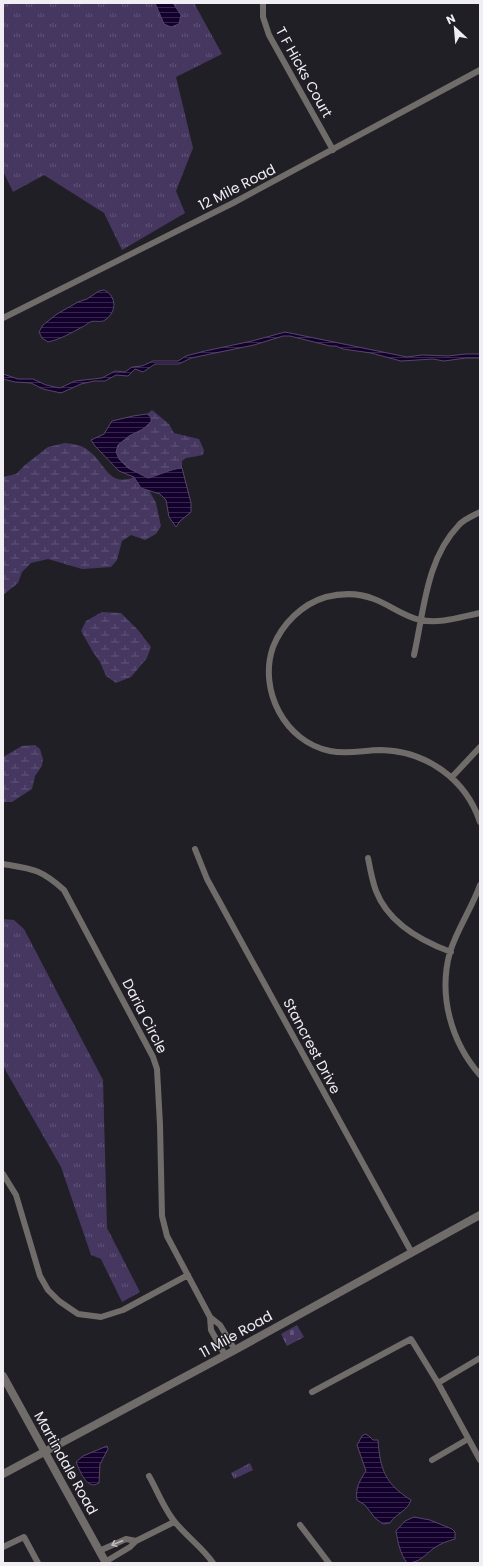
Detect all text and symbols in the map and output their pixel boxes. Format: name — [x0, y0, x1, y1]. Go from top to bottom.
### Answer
north arrow — [435, 8, 475, 48]
text: N — [443, 10, 458, 28]
street label: T F Hicks Court — [271, 23, 337, 121]
street label: 12 Mile Road — [195, 159, 279, 215]
street label: Daria Circle — [118, 975, 173, 1057]
street label: Stancrest Drive — [278, 995, 346, 1097]
street label: 11 Mile Road — [196, 1306, 276, 1362]
street label: Martindale Road — [29, 1408, 103, 1518]
one-way arrow — [112, 1540, 124, 1548]

